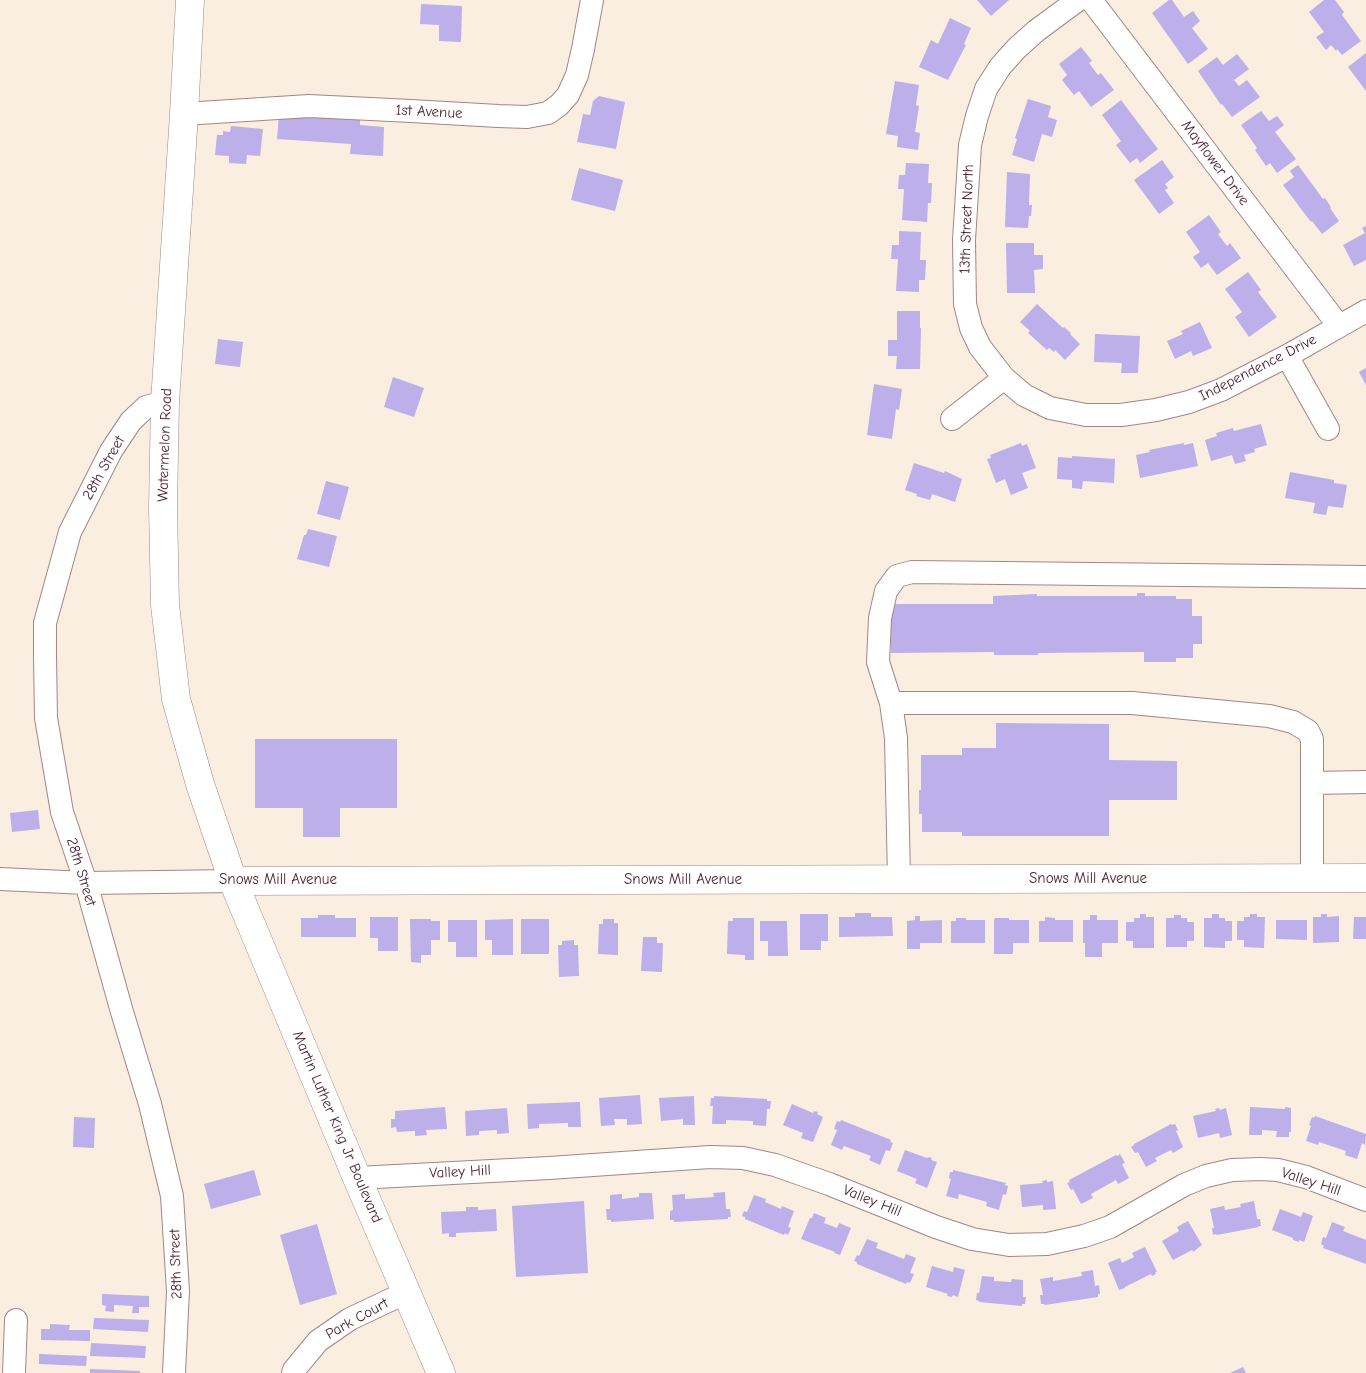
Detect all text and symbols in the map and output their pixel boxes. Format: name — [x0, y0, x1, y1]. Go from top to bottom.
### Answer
street label: 1st Avenue — [395, 101, 463, 123]
street label: Mayflower Drive — [1177, 117, 1253, 209]
street label: 13th Street North — [956, 164, 978, 274]
street label: Independence Drive — [1196, 331, 1320, 405]
street label: Watermelon Road — [154, 388, 176, 502]
street label: 28th Street — [79, 433, 129, 503]
street label: 28th Street — [62, 836, 100, 908]
street label: Snows Mill Avenue — [1029, 870, 1147, 888]
street label: Snows Mill Avenue — [219, 871, 337, 889]
street label: Snows Mill Avenue — [624, 871, 742, 889]
street label: Martin Luther King Jr Boulevard — [288, 1028, 386, 1226]
street label: Valley Hill — [429, 1161, 491, 1183]
street label: Valley Hill — [1279, 1164, 1343, 1200]
street label: Valley Hill — [840, 1181, 904, 1221]
street label: 28th Street — [166, 1228, 186, 1300]
street label: Park Court — [323, 1294, 391, 1344]

